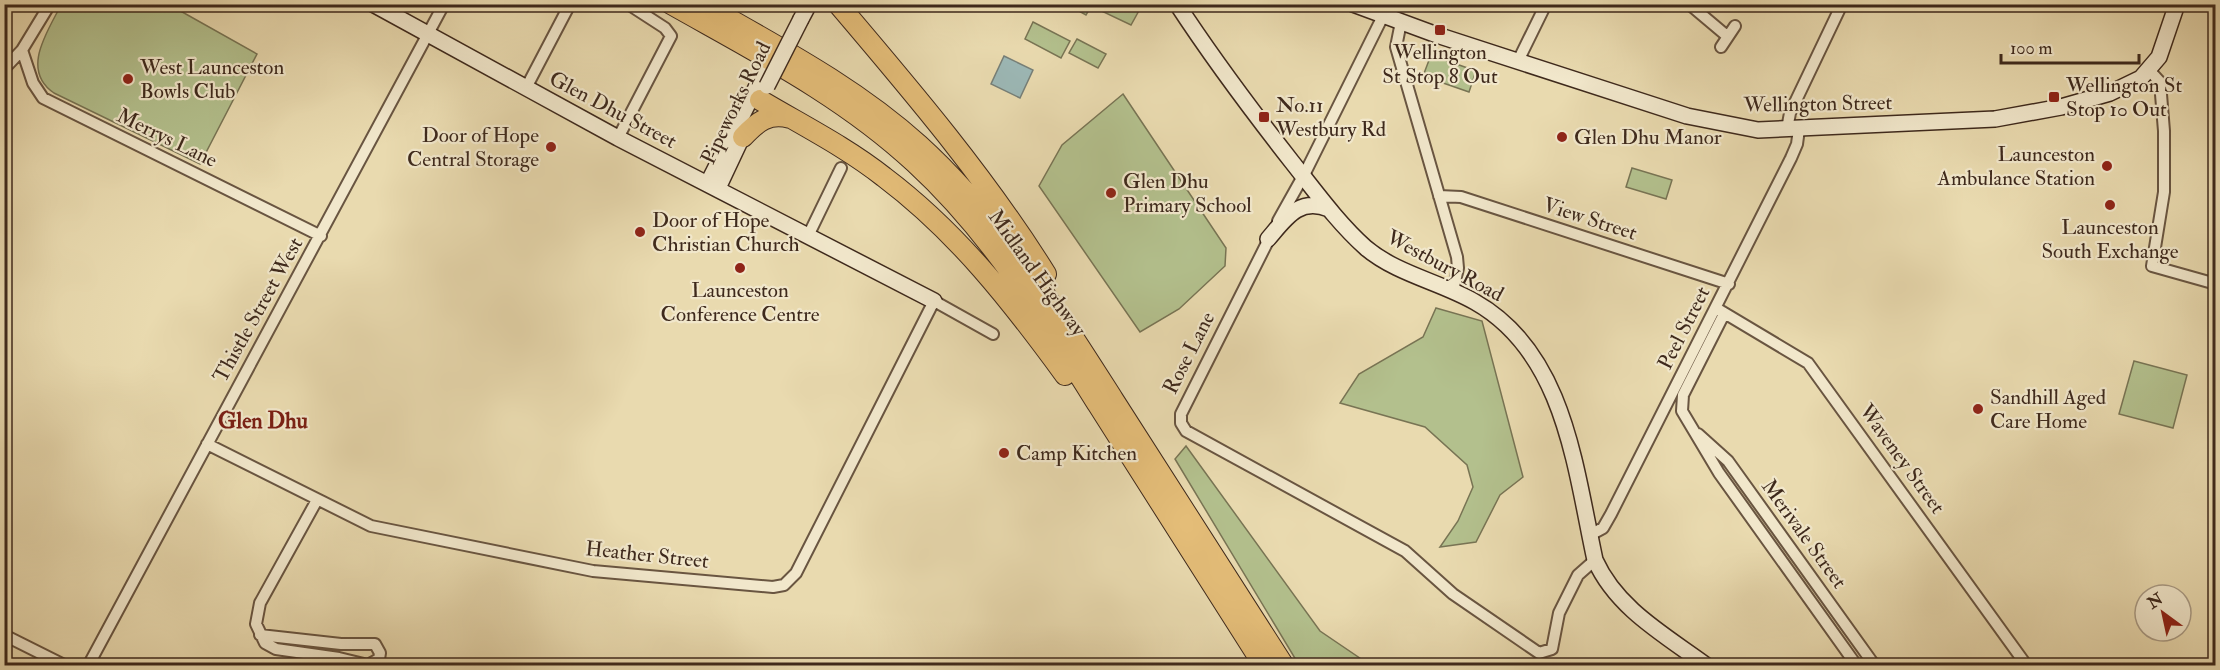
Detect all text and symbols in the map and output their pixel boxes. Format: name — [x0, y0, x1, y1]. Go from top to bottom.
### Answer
marker: Wellington St Stop 8 Out — [1433, 23, 1447, 37]
scale bar — [2001, 27, 2139, 65]
street label: Pipeworks Road — [695, 37, 778, 169]
text: 100 m — [2010, 37, 2053, 60]
place label: Wellington St Stop 8 Out — [1382, 39, 1498, 90]
place label: West Launceston Bowls Club — [139, 54, 284, 105]
street label: Glen Dhu Street — [545, 65, 682, 155]
marker: West Launceston Bowls Club — [121, 72, 135, 86]
place label: Wellington St Stop 10 Out — [2065, 72, 2183, 123]
street label: Wellington Street — [1743, 89, 1893, 119]
marker: Wellington St Stop 10 Out — [2047, 90, 2061, 104]
place label: No.11 Westbury Rd — [1275, 92, 1387, 143]
street label: Merrys Lane — [112, 102, 222, 174]
marker: No.11 Westbury Rd — [1257, 110, 1271, 124]
place label: Door of Hope Central Storage — [407, 122, 539, 173]
place label: Glen Dhu Manor — [1574, 124, 1722, 151]
marker: Glen Dhu Manor — [1555, 130, 1569, 144]
marker: Door of Hope Central Storage — [544, 140, 558, 154]
place label: Launceston Ambulance Station — [1937, 141, 2095, 192]
marker: Launceston Ambulance Station — [2100, 159, 2114, 173]
place label: Glen Dhu Primary School — [1123, 168, 1252, 219]
marker: Glen Dhu Primary School — [1104, 186, 1118, 200]
street label: View Street — [1540, 191, 1640, 247]
marker: Launceston South Exchange — [2103, 198, 2117, 212]
street label: Midland Highway — [982, 204, 1092, 342]
place label: Door of Hope Christian Church — [652, 207, 800, 258]
place label: Launceston South Exchange — [2041, 214, 2179, 265]
street label: Westbury Road — [1381, 223, 1509, 308]
marker: Door of Hope Christian Church — [633, 225, 647, 239]
street label: Thistle Street West — [207, 232, 309, 387]
marker: Launceston Conference Centre — [733, 261, 747, 275]
place label: Launceston Conference Centre — [661, 277, 820, 328]
street label: Peel Street — [1652, 282, 1716, 374]
street label: Rose Lane — [1157, 307, 1221, 399]
place label: Sandhill Aged Care Home — [1990, 384, 2107, 435]
street label: Waveney Street — [1852, 398, 1951, 519]
marker: Sandhill Aged Care Home — [1971, 402, 1985, 416]
district label: Glen Dhu — [218, 407, 308, 435]
place label: Camp Kitchen — [1016, 440, 1137, 467]
marker: Camp Kitchen — [997, 446, 1011, 460]
street label: Merivale Street — [1755, 474, 1853, 594]
street label: Heather Street — [584, 535, 710, 575]
north arrow — [2133, 583, 2193, 643]
text: N — [2143, 589, 2167, 614]

